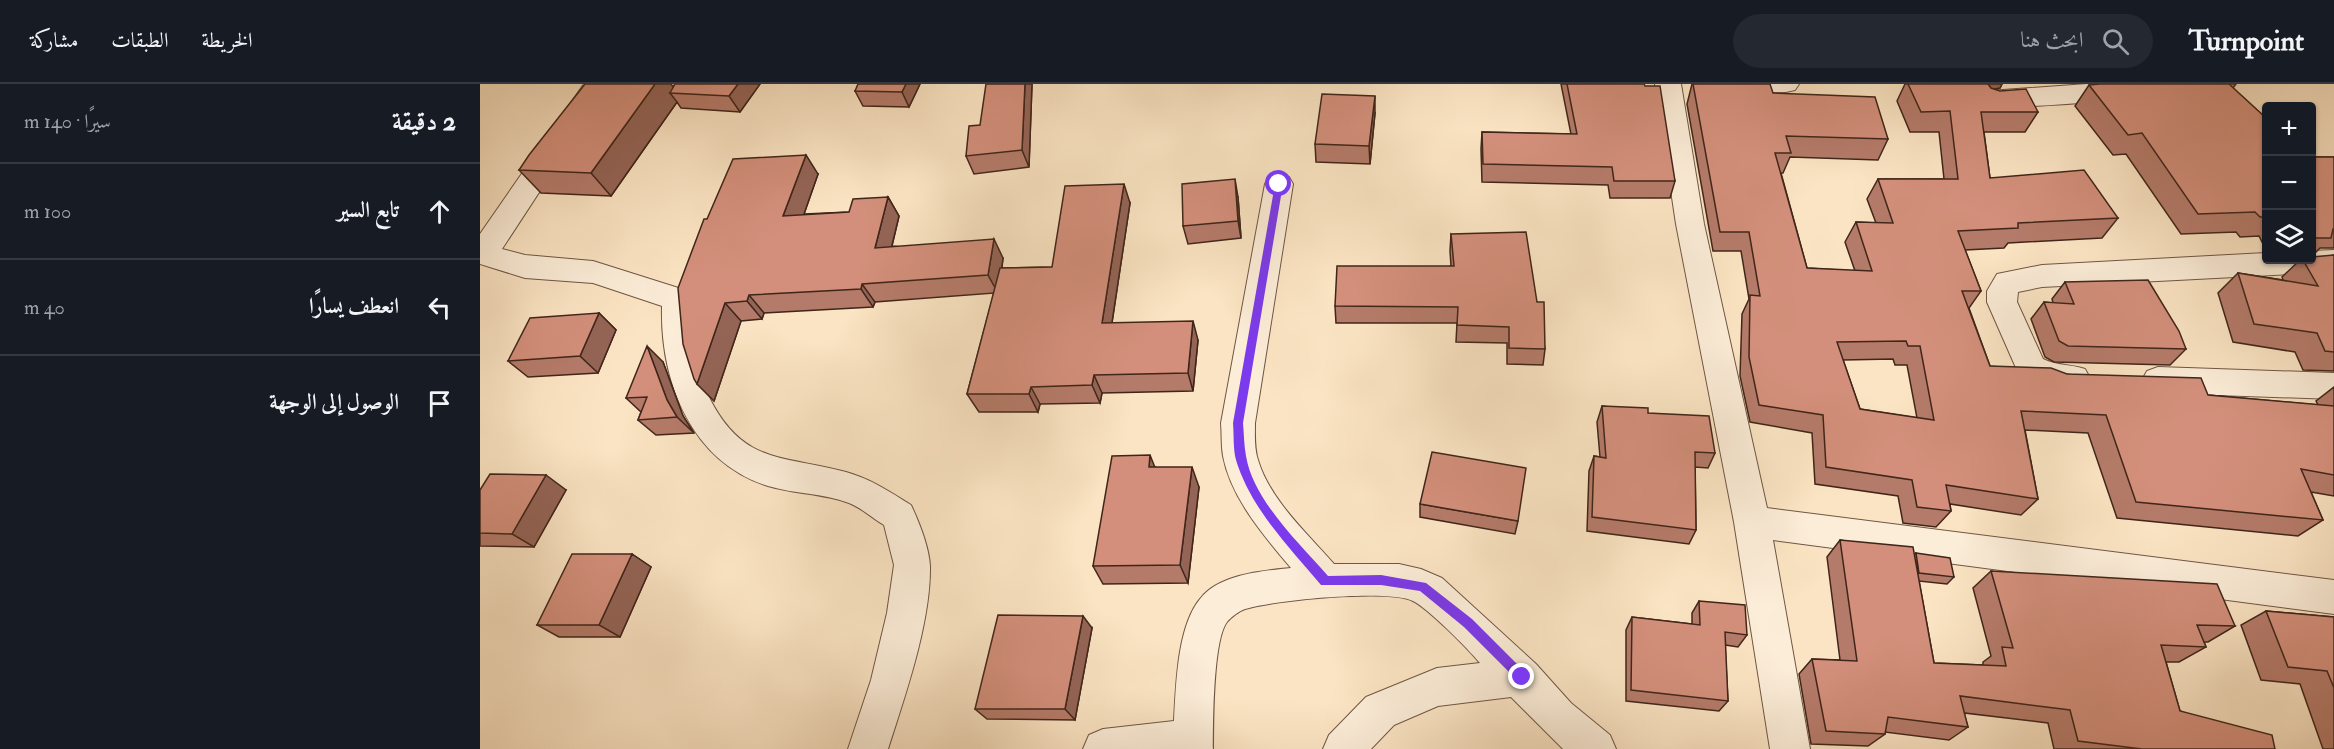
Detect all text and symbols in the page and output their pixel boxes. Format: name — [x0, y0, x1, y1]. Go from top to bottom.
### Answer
search box — [1733, 14, 2153, 68]
text: Turnpoint — [2189, 24, 2304, 59]
icon: search — [2099, 25, 2132, 58]
text: ابحث هنا — [2020, 26, 2084, 54]
text: مشاركة — [30, 27, 78, 54]
text: الطبقات — [111, 27, 168, 54]
text: الخريطة — [201, 27, 253, 54]
map controls — [2262, 102, 2316, 264]
button: + — [2262, 102, 2316, 156]
text: 2 دقيقة — [392, 106, 456, 138]
text: سيرًا · 140 m — [24, 109, 111, 134]
button: − — [2262, 156, 2316, 210]
route start — [1265, 170, 1291, 196]
icon: ahead — [423, 195, 456, 228]
text: تابع السير — [337, 196, 399, 224]
text: 100 m — [24, 199, 71, 224]
button: layers — [2262, 210, 2316, 264]
icon: left — [423, 291, 456, 324]
text: انعطف يسارًا — [309, 292, 399, 320]
text: 40 m — [24, 295, 65, 320]
icon: arrive — [423, 387, 456, 420]
text: الوصول إلى الوجهة — [269, 388, 399, 416]
route end — [1508, 663, 1534, 689]

